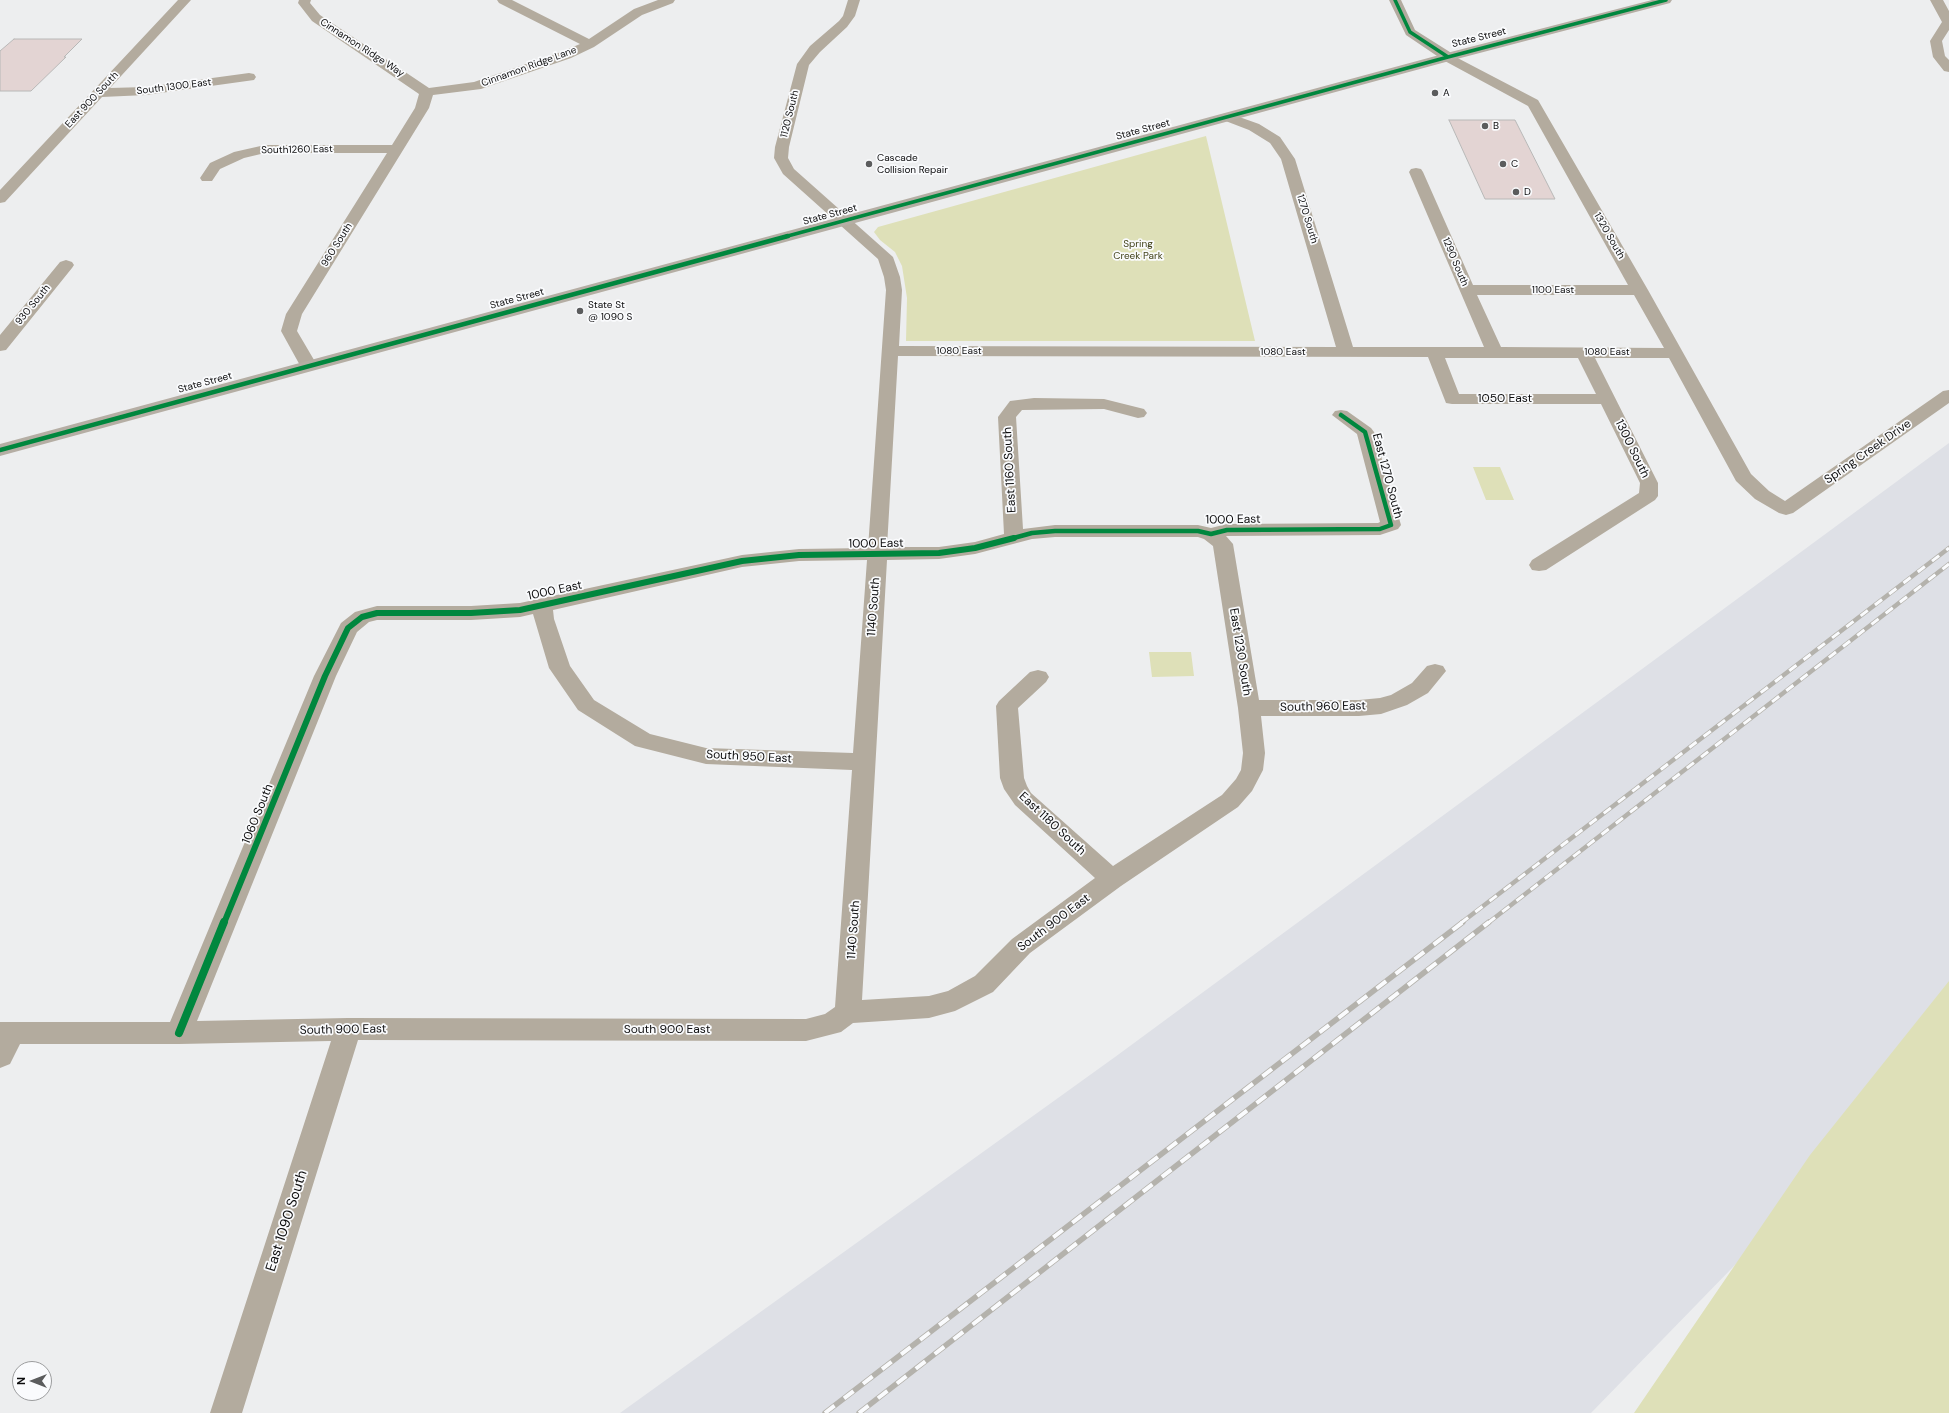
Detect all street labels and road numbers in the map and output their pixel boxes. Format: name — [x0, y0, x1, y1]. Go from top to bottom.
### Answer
street label: Cinnamon Ridge Way — [318, 16, 406, 80]
street label: State Street — [1451, 25, 1507, 51]
street label: Cinnamon Ridge Lane — [480, 44, 578, 90]
street label: East 900 South — [63, 69, 121, 131]
street label: South 1300 East — [136, 76, 212, 98]
street label: 1120 South — [778, 89, 802, 139]
street label: State Street — [1115, 117, 1171, 143]
street label: South1260 East — [261, 143, 333, 157]
street label: 1270 South — [1294, 193, 1320, 245]
street label: State Street — [802, 202, 858, 228]
street label: 1320 South — [1591, 211, 1627, 261]
street label: 960 South — [319, 221, 355, 269]
street label: 1290 South — [1439, 236, 1471, 288]
street label: 930 South — [13, 282, 53, 328]
street label: 1100 East — [1532, 284, 1574, 296]
street label: State Street — [489, 286, 545, 312]
street label: 1080 East — [936, 345, 982, 357]
street label: 1080 East — [1260, 346, 1306, 358]
street label: 1080 East — [1584, 346, 1630, 358]
street label: State Street — [177, 370, 233, 396]
street label: 1050 East — [1478, 392, 1532, 406]
street label: Spring Creek Drive — [1822, 417, 1914, 487]
street label: 1300 South — [1612, 418, 1652, 480]
street label: East 1160 South — [1001, 427, 1019, 513]
street label: East 1270 South — [1369, 432, 1405, 520]
street label: 1000 East — [1205, 512, 1261, 528]
street label: 1000 East — [848, 536, 904, 552]
street label: 1140 South — [865, 577, 883, 637]
street label: 1000 East — [526, 578, 584, 604]
street label: East 1230 South — [1226, 607, 1254, 697]
street label: South 960 East — [1280, 699, 1366, 715]
street label: South 950 East — [706, 748, 792, 766]
street label: 1060 South — [239, 782, 277, 846]
street label: East 1180 South — [1016, 790, 1088, 858]
street label: South 900 East — [1015, 891, 1093, 955]
street label: 1140 South — [845, 900, 863, 960]
street label: South 900 East — [300, 1022, 386, 1038]
street label: South 900 East — [624, 1023, 710, 1037]
street label: East 1090 South — [263, 1168, 311, 1274]

